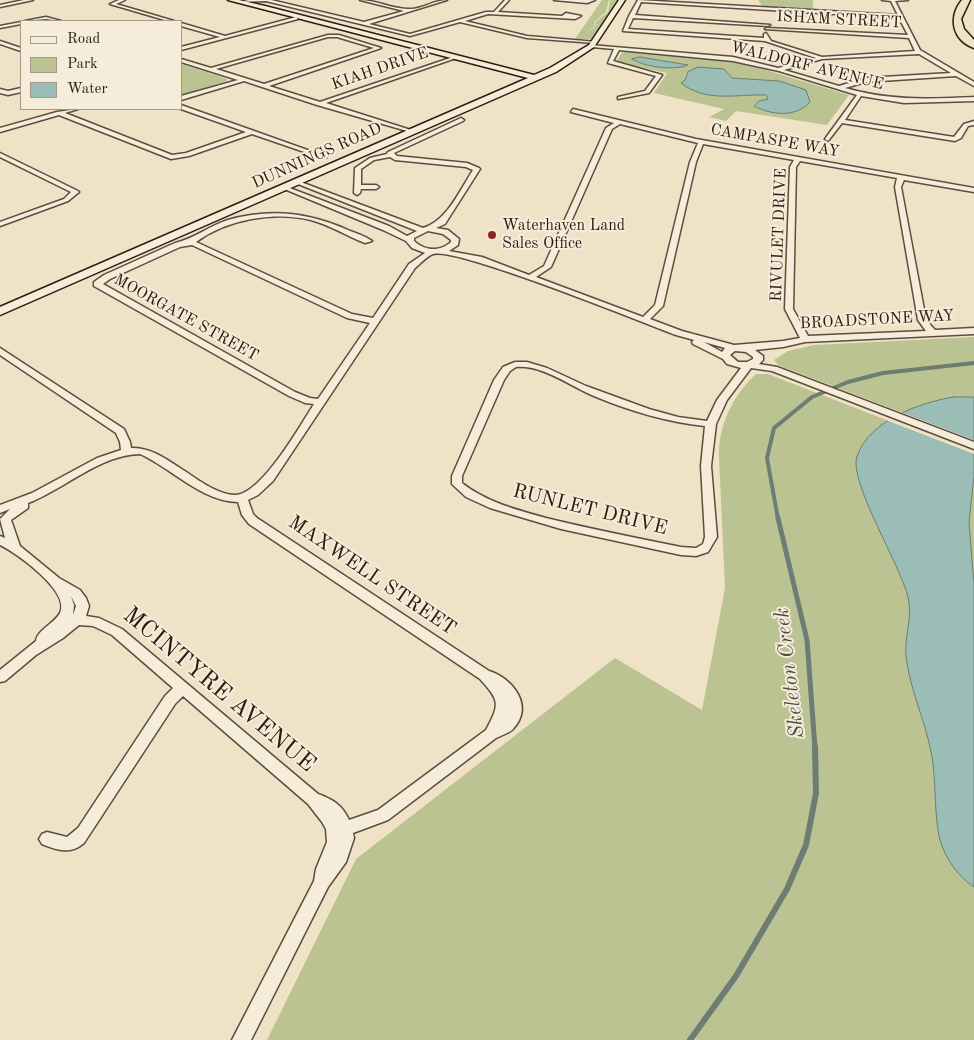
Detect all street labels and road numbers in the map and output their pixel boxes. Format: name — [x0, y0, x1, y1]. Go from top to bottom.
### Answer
street label: ISHAM STREET — [776, 7, 902, 33]
street label: WALDORF AVENUE — [729, 38, 885, 94]
street label: KIAH DRIVE — [329, 43, 431, 95]
street label: DUNNINGS ROAD — [249, 119, 385, 193]
street label: CAMPASPE WAY — [709, 120, 841, 162]
street label: RIVULET DRIVE — [767, 168, 791, 302]
street label: MOORGATE STREET — [110, 270, 262, 366]
street label: BROADSTONE WAY — [799, 306, 955, 334]
street label: RUNLET DRIVE — [510, 479, 670, 541]
street label: MAXWELL STREET — [283, 511, 461, 641]
street label: MCINTYRE AVENUE — [117, 601, 321, 779]

